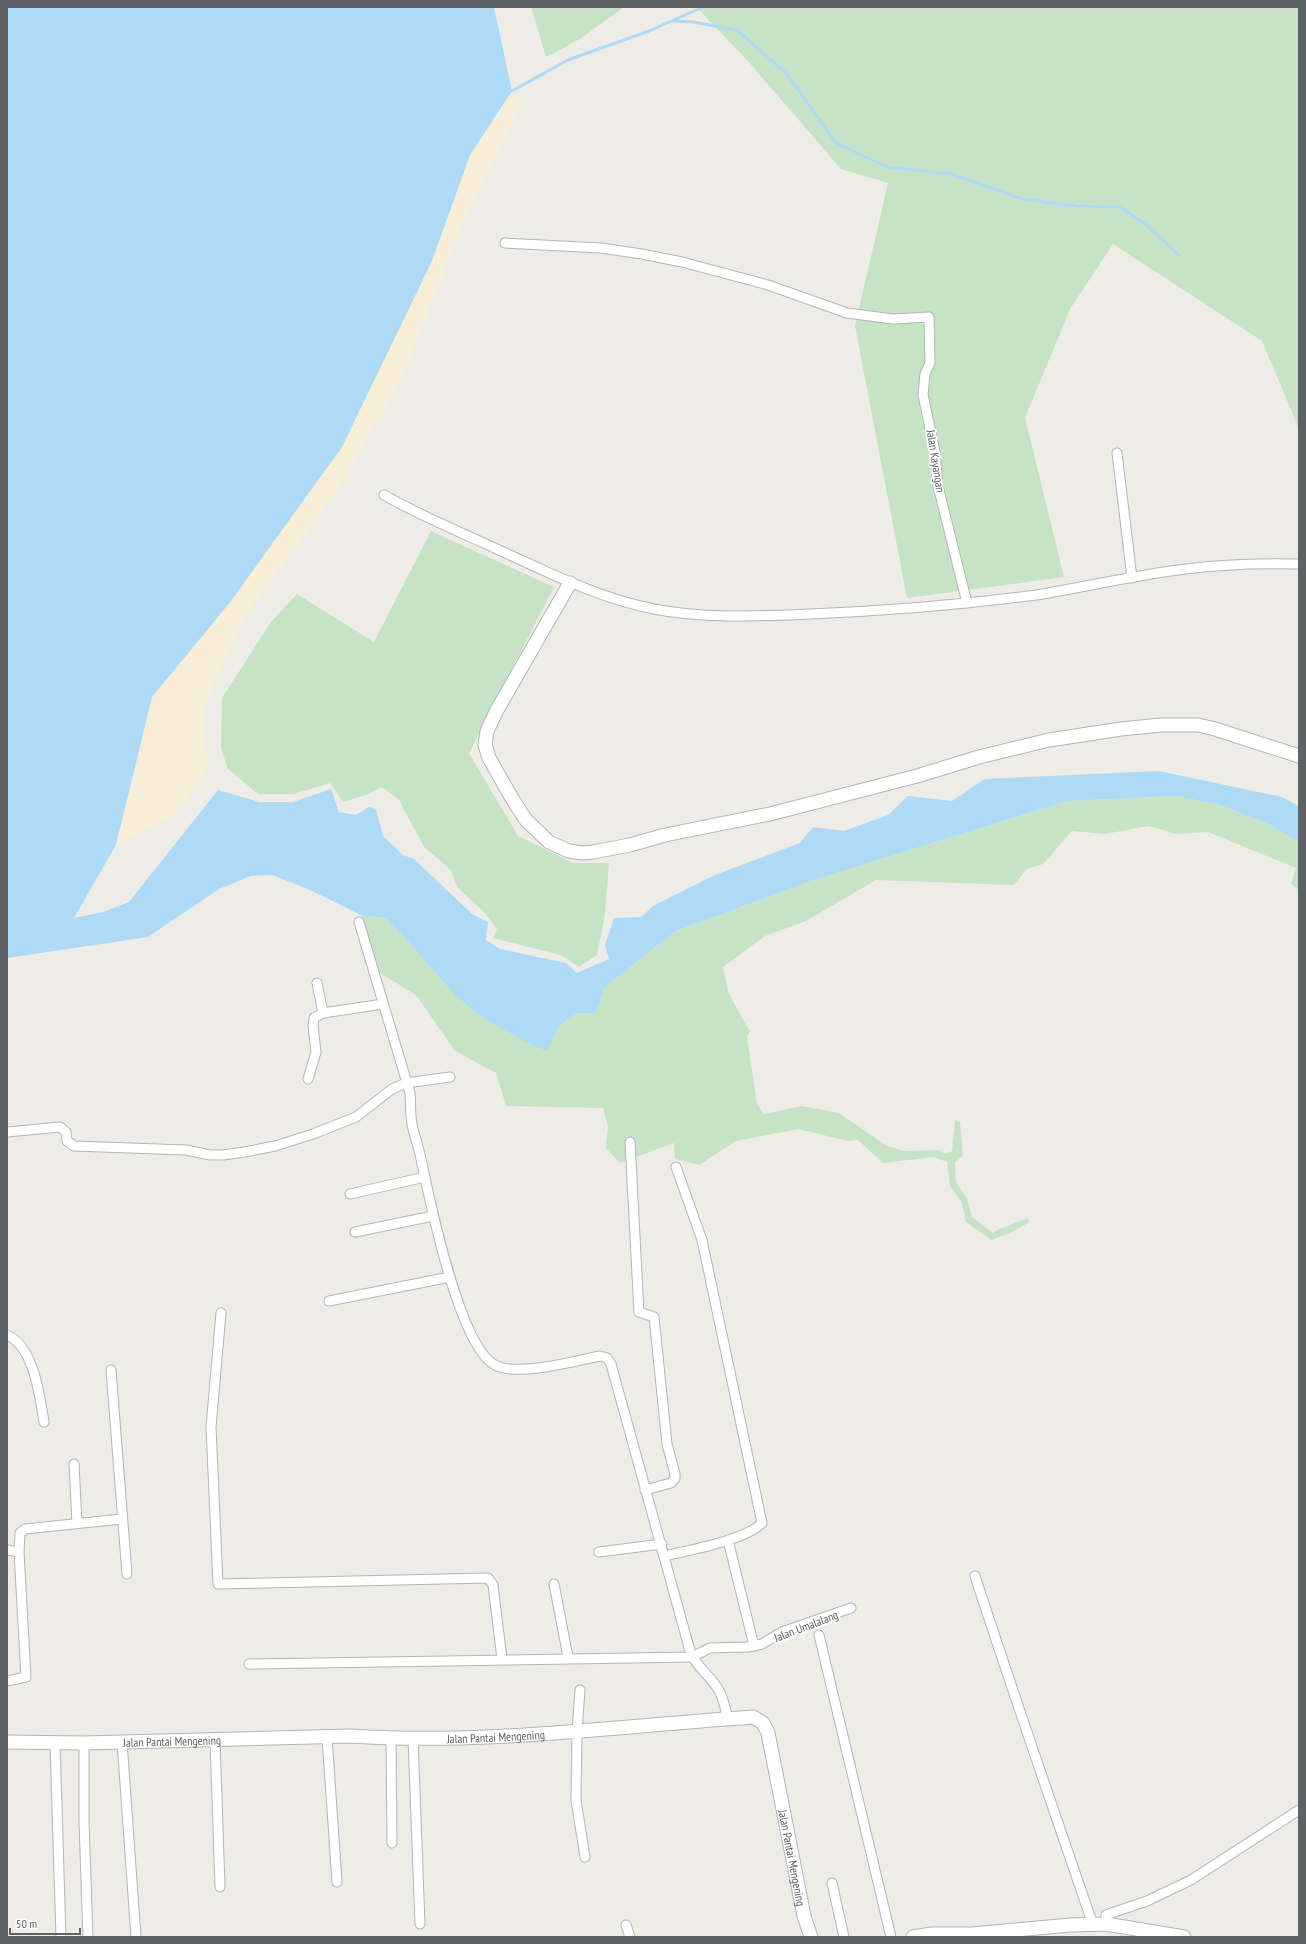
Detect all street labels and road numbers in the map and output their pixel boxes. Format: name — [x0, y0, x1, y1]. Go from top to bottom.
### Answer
street label: Jalan Kayangan — [923, 428, 948, 493]
street label: Jalan Umalalang — [771, 1607, 840, 1645]
street label: Jalan Pantai Mengening — [446, 1726, 545, 1746]
street label: Jalan Pantai Mengening — [122, 1732, 221, 1750]
street label: Jalan Pantai Mengening — [776, 1807, 809, 1907]

